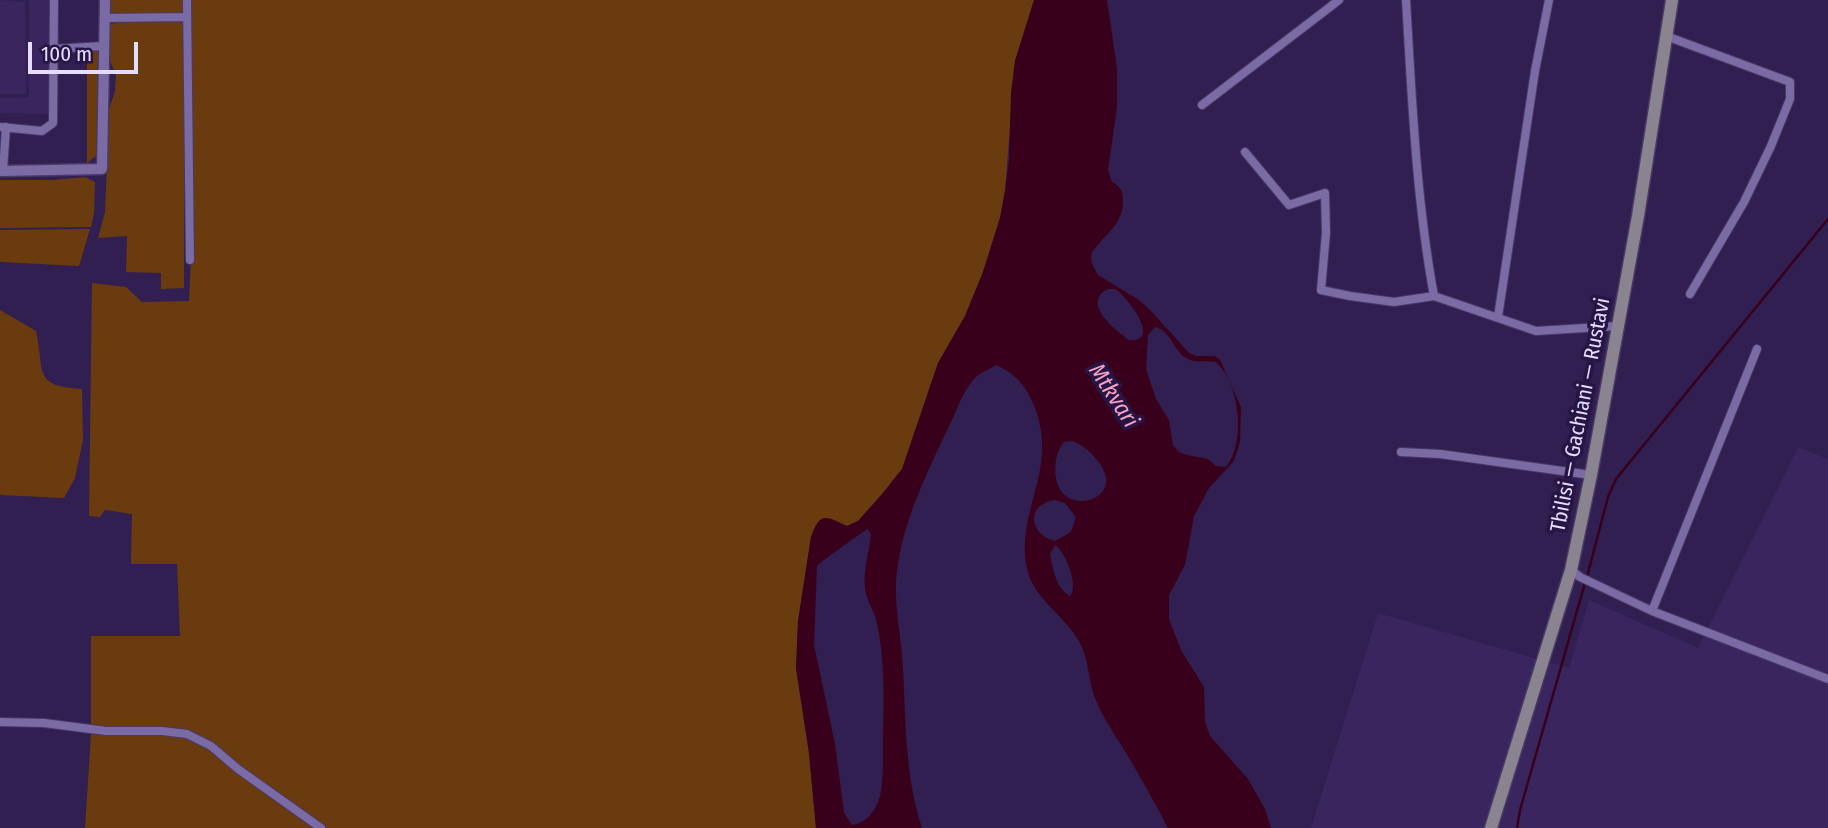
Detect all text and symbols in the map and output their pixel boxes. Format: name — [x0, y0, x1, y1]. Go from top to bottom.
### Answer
scale bar — [32, 28, 142, 72]
text: 100 m — [41, 41, 92, 67]
street label: Tbilisi — Gachiani — Rustavi — [1546, 296, 1616, 534]
water label: Mtkvari — [1082, 359, 1144, 433]

